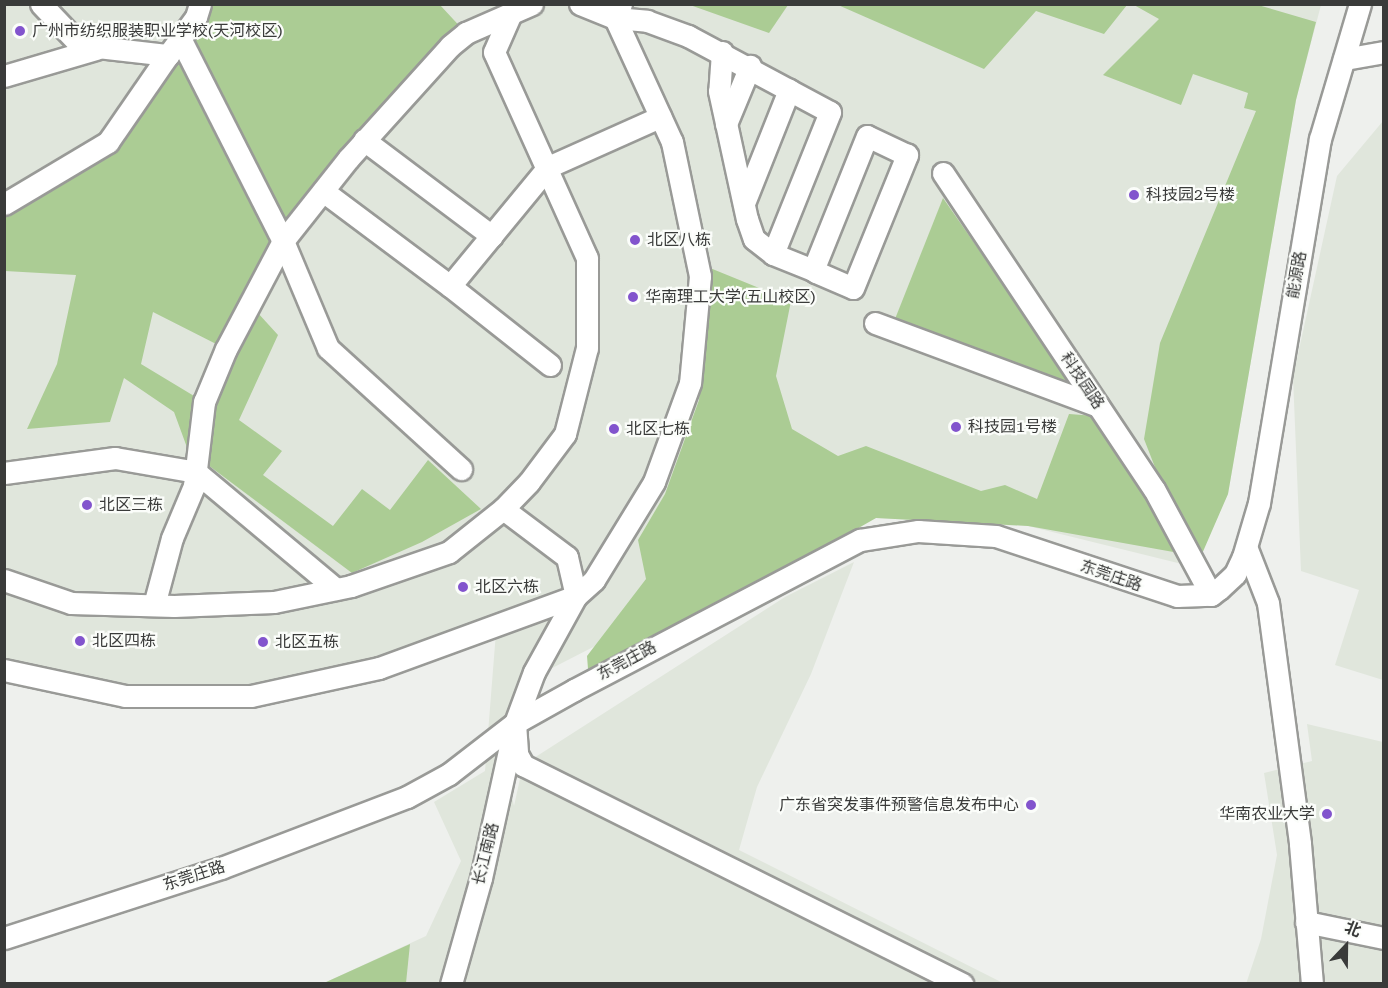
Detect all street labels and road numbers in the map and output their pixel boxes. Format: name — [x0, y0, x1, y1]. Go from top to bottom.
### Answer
street label: 能源路 — [1283, 250, 1311, 300]
street label: 科技园路 — [1056, 349, 1108, 413]
street label: 东莞庄路 — [1078, 557, 1144, 595]
street label: 东莞庄路 — [594, 638, 660, 684]
street label: 长江南路 — [469, 821, 503, 887]
street label: 东莞庄路 — [161, 857, 227, 895]

